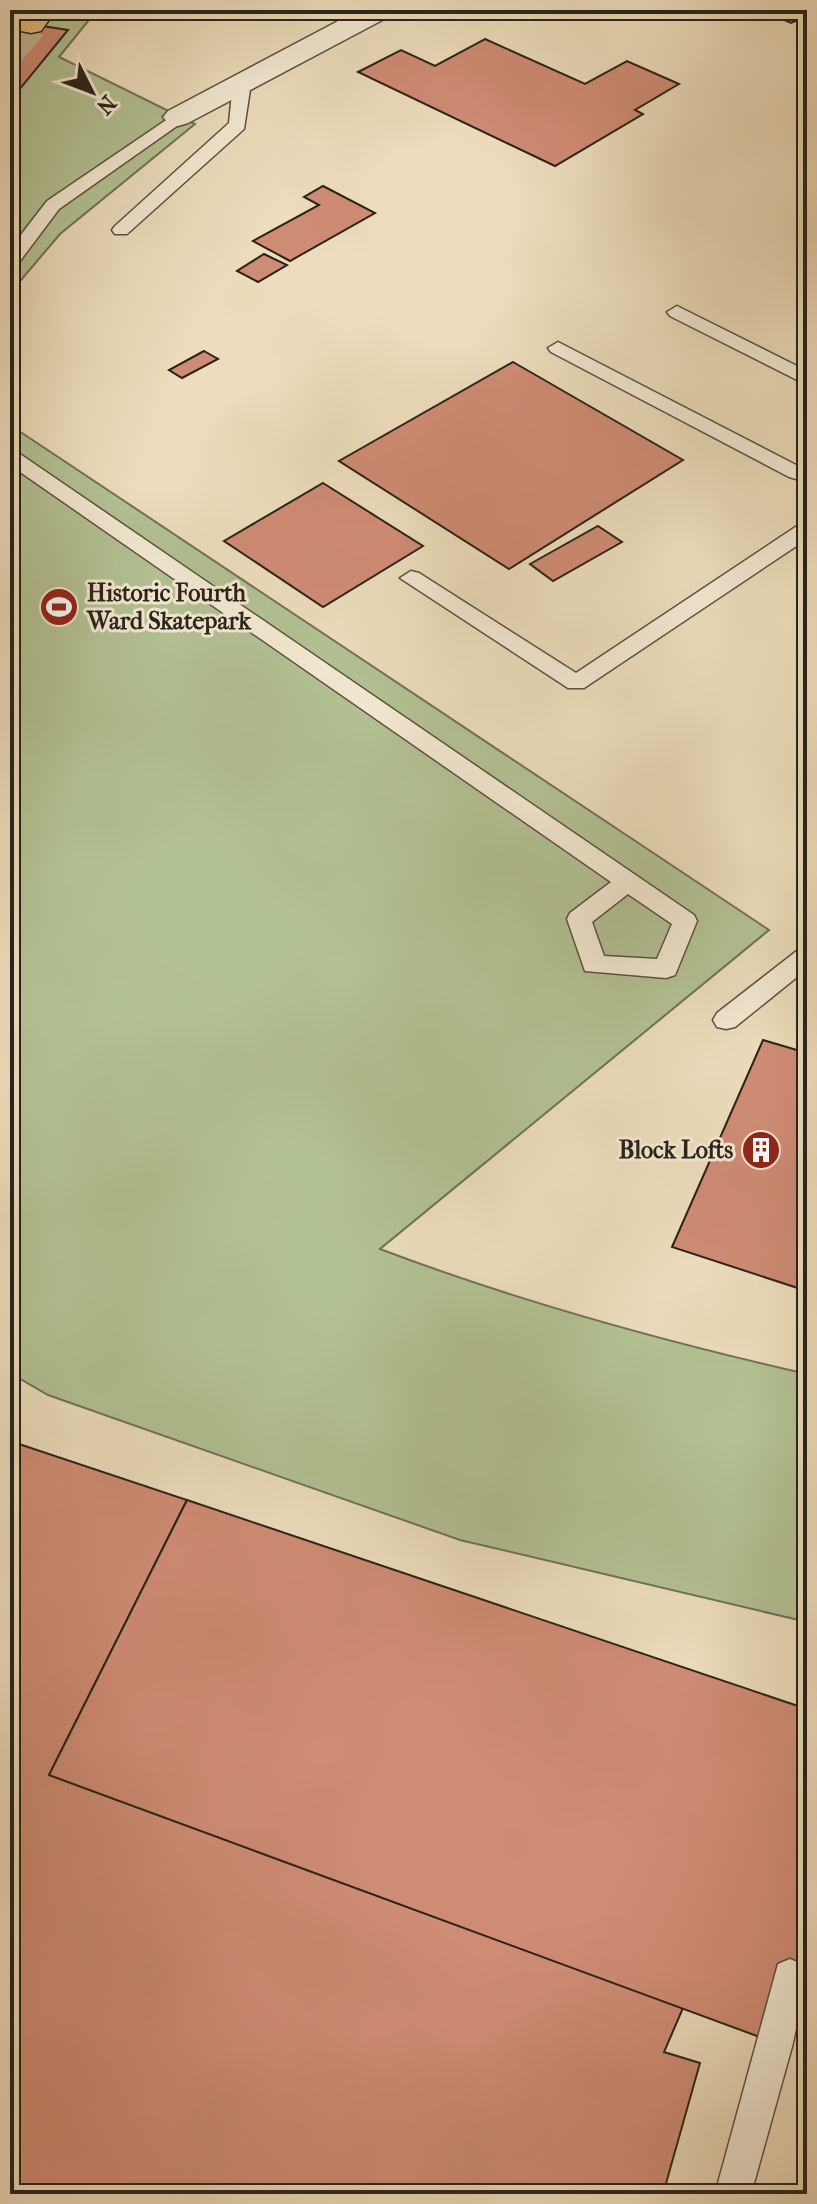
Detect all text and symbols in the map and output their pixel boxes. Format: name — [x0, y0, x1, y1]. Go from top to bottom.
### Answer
north arrow — [52, 52, 132, 132]
text: N — [91, 90, 121, 120]
place label: Historic Fourth Ward Skatepark — [86, 579, 251, 635]
sports icon: Historic Fourth Ward Skatepark — [38, 586, 80, 628]
building icon: Block Lofts — [740, 1129, 782, 1171]
place label: Block Lofts — [619, 1136, 733, 1164]

